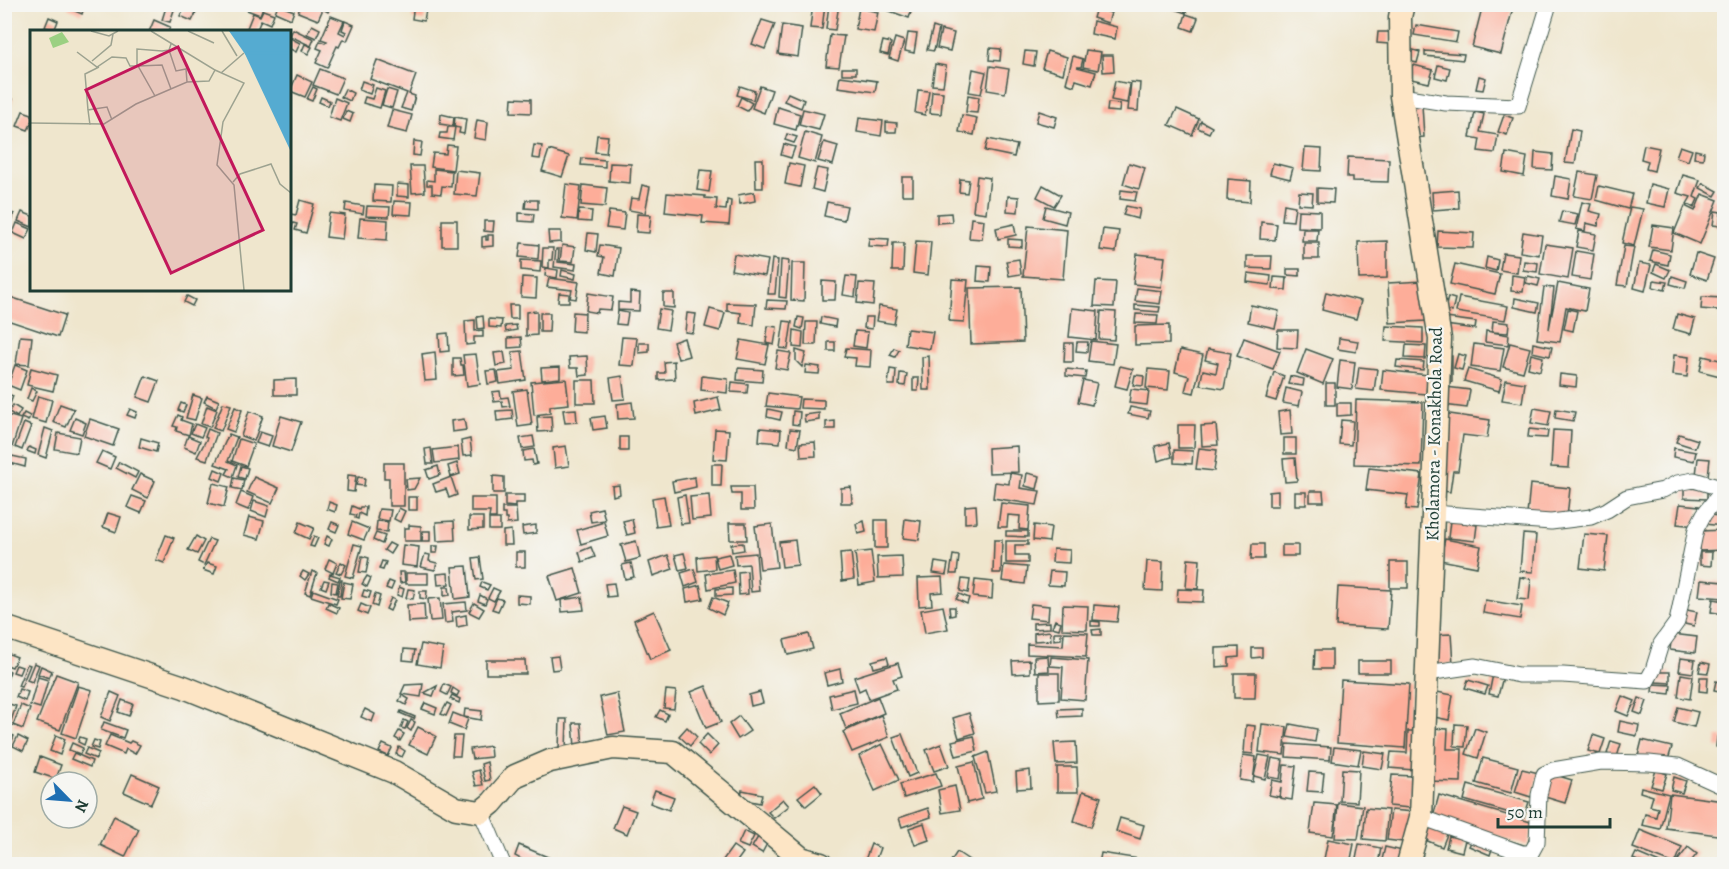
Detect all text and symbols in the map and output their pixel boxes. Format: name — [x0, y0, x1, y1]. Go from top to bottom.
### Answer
inset map — [30, 30, 291, 291]
street label: Kholamora - Konakhola Road — [1420, 326, 1448, 541]
north arrow — [39, 770, 99, 830]
scale bar — [1498, 791, 1610, 829]
text: N — [69, 796, 94, 816]
text: 50 m — [1507, 800, 1543, 824]

